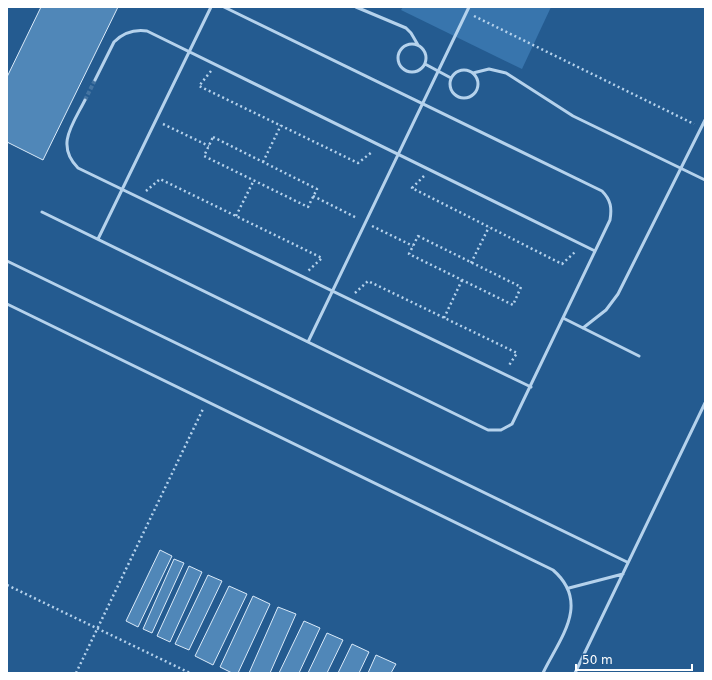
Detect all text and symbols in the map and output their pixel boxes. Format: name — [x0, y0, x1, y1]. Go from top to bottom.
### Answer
scale bar — [576, 646, 692, 672]
text: 50 m — [582, 653, 613, 667]

